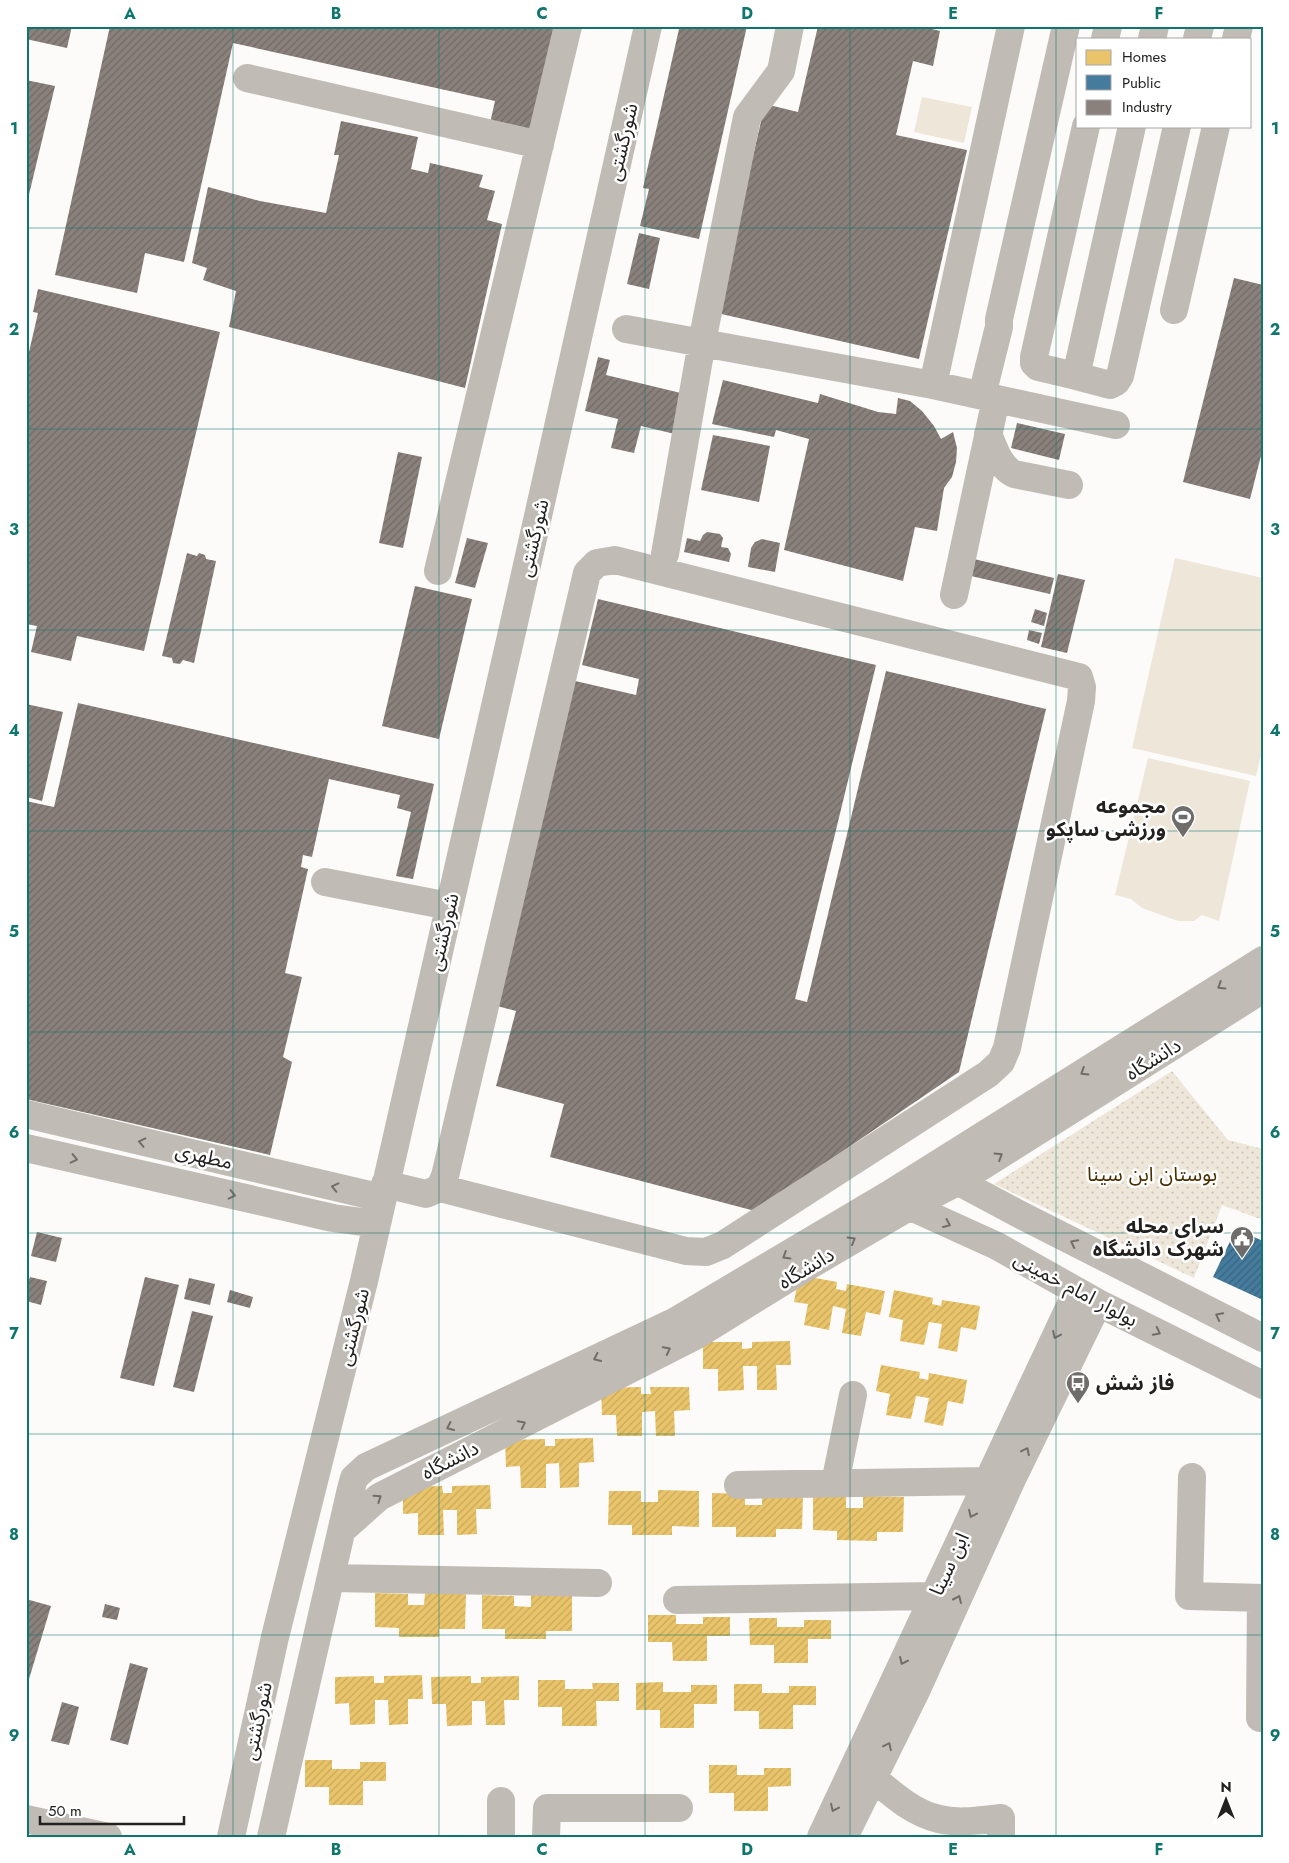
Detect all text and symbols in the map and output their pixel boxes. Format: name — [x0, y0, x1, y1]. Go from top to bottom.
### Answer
text: A — [123, 2, 136, 25]
text: B — [331, 2, 341, 25]
text: C — [536, 2, 548, 25]
text: D — [741, 2, 753, 25]
text: E — [948, 2, 958, 25]
text: F — [1155, 2, 1163, 25]
legend — [1076, 38, 1252, 128]
text: Homes — [1122, 46, 1166, 68]
text: Public — [1122, 72, 1161, 94]
text: Industry — [1122, 96, 1172, 118]
street label: شورگشتی — [599, 100, 646, 184]
text: 1 — [10, 117, 18, 140]
text: 1 — [1271, 117, 1279, 140]
text: 2 — [9, 318, 19, 341]
text: 2 — [1270, 318, 1280, 341]
street label: شورگشتی — [510, 496, 557, 580]
text: 3 — [9, 518, 19, 541]
text: 3 — [1270, 518, 1280, 541]
text: 4 — [8, 719, 20, 742]
text: 4 — [1269, 719, 1281, 742]
place label: مجموعه ورزشی ساپکو — [1046, 792, 1166, 844]
sports icon: مجموعه ورزشی ساپکو — [1170, 804, 1196, 838]
street label: شورگشتی — [420, 890, 467, 974]
text: 5 — [9, 920, 19, 943]
text: 5 — [1270, 920, 1280, 943]
one-way arrow — [1218, 979, 1227, 989]
street label: دانشگاه — [1120, 1031, 1187, 1088]
one-way arrow — [1080, 1066, 1089, 1075]
text: 6 — [9, 1121, 19, 1144]
text: 6 — [1270, 1121, 1280, 1144]
street label: مطهری — [172, 1136, 235, 1177]
one-way arrow — [138, 1137, 147, 1148]
one-way arrow — [69, 1153, 78, 1164]
one-way arrow — [993, 1153, 1002, 1162]
park label: بوستان ابن سینا — [1087, 1160, 1217, 1189]
one-way arrow — [330, 1182, 339, 1193]
one-way arrow — [228, 1189, 237, 1200]
place label: سرای محله شهرک دانشگاه — [1093, 1212, 1224, 1264]
one-way arrow — [942, 1218, 951, 1229]
public building icon: سرای محله شهرک دانشگاه — [1229, 1225, 1255, 1259]
one-way arrow — [847, 1237, 856, 1247]
one-way arrow — [1070, 1238, 1079, 1249]
street label: دانشگاه — [773, 1240, 840, 1297]
street label: بولوار امام خمینی — [1009, 1245, 1143, 1334]
one-way arrow — [782, 1249, 791, 1259]
street label: شورگشتی — [330, 1285, 377, 1369]
one-way arrow — [1215, 1312, 1224, 1322]
text: 7 — [9, 1322, 19, 1345]
text: 7 — [1270, 1322, 1280, 1345]
one-way arrow — [1152, 1326, 1161, 1336]
one-way arrow — [1052, 1330, 1062, 1339]
one-way arrow — [662, 1346, 671, 1356]
one-way arrow — [593, 1352, 602, 1363]
place label: فاز شش — [1096, 1369, 1174, 1398]
bus stop icon: فاز شش — [1065, 1370, 1091, 1404]
one-way arrow — [517, 1420, 526, 1430]
one-way arrow — [446, 1421, 455, 1432]
street label: دانشگاه — [417, 1434, 484, 1487]
one-way arrow — [1019, 1448, 1029, 1457]
one-way arrow — [372, 1495, 382, 1504]
one-way arrow — [968, 1509, 979, 1518]
text: 8 — [9, 1523, 19, 1546]
text: 8 — [1270, 1523, 1280, 1546]
street label: ابن سینا — [922, 1528, 977, 1601]
one-way arrow — [951, 1595, 962, 1604]
one-way arrow — [899, 1656, 910, 1665]
street label: شورگشتی — [235, 1679, 280, 1763]
text: 9 — [9, 1724, 19, 1747]
text: 9 — [1270, 1724, 1280, 1747]
one-way arrow — [882, 1742, 893, 1751]
north arrow — [1202, 1776, 1252, 1826]
text: N — [1220, 1777, 1232, 1797]
scale bar — [40, 1793, 184, 1825]
text: 50 m — [48, 1800, 82, 1822]
one-way arrow — [830, 1803, 841, 1812]
text: A — [123, 1838, 136, 1861]
text: B — [331, 1838, 341, 1861]
text: C — [536, 1838, 548, 1861]
text: D — [741, 1838, 753, 1861]
text: E — [948, 1838, 958, 1861]
text: F — [1155, 1838, 1163, 1861]

